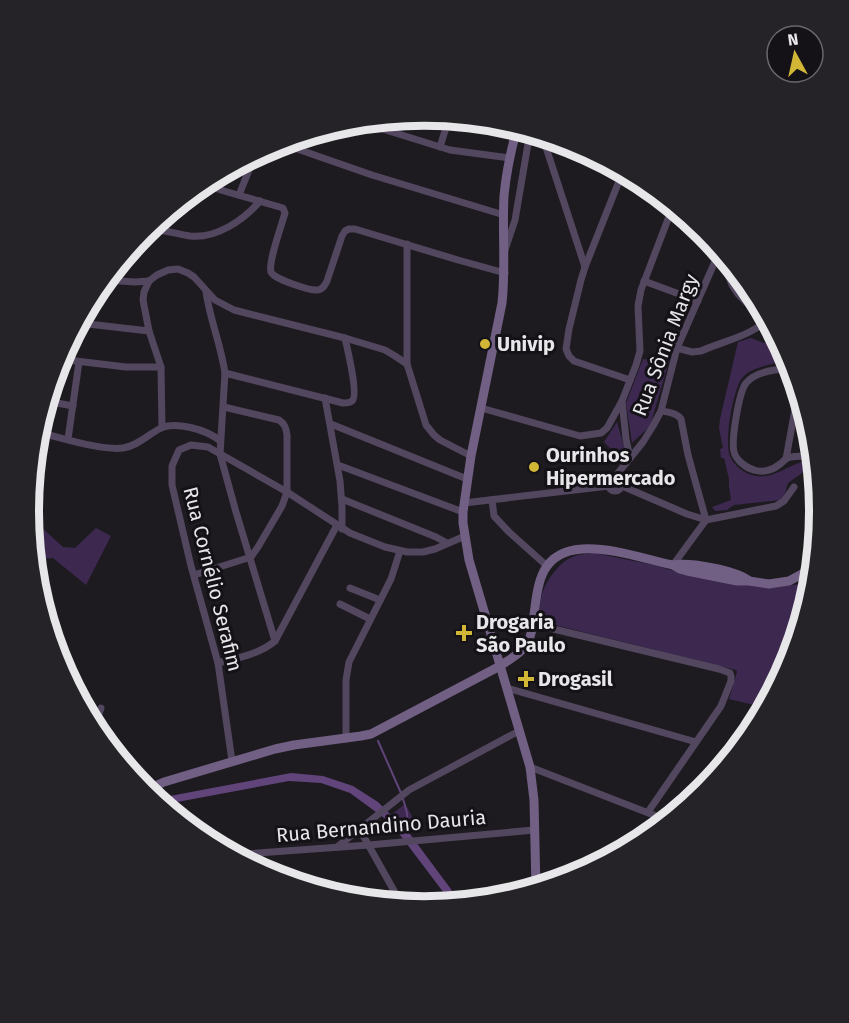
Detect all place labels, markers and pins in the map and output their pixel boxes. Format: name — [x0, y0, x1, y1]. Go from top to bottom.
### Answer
place label: Univip — [497, 332, 555, 356]
marker: Univip — [478, 337, 492, 351]
place label: Ourinhos Hipermercado — [546, 443, 676, 490]
marker: Ourinhos Hipermercado — [527, 460, 541, 474]
place label: Drogaria São Paulo — [476, 610, 566, 657]
marker: Drogaria São Paulo — [457, 626, 471, 640]
place label: Drogasil — [538, 667, 613, 691]
marker: Drogasil — [519, 672, 533, 686]

